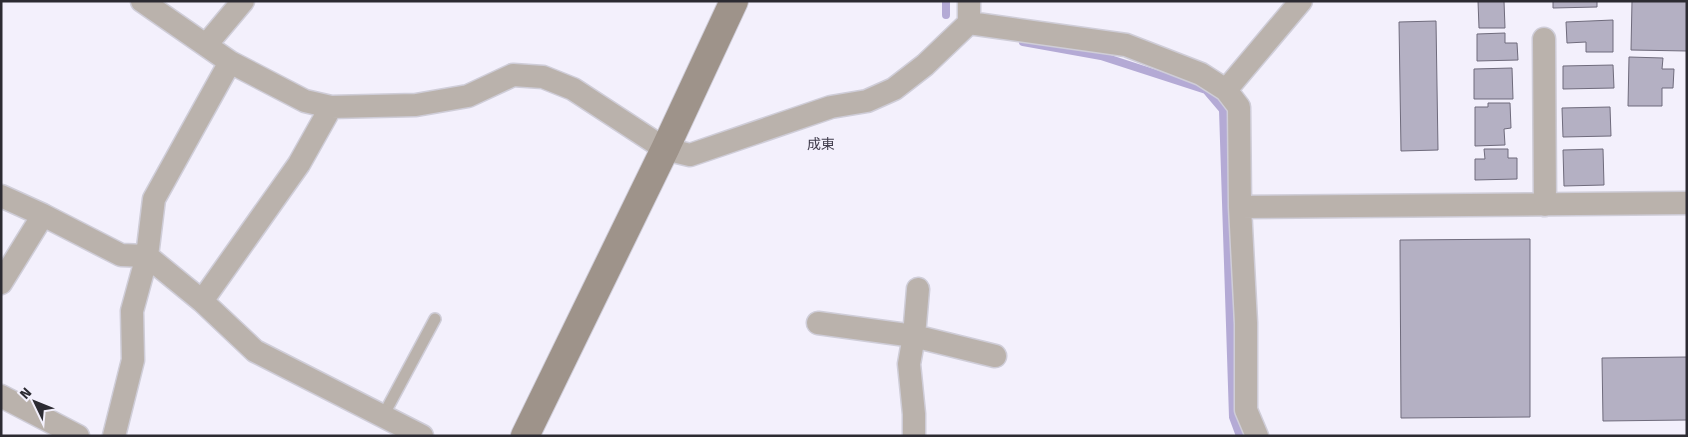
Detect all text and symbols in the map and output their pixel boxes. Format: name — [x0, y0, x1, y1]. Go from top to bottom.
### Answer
district label: 成東 — [807, 136, 835, 153]
north arrow — [10, 377, 60, 427]
text: N — [16, 384, 35, 403]

